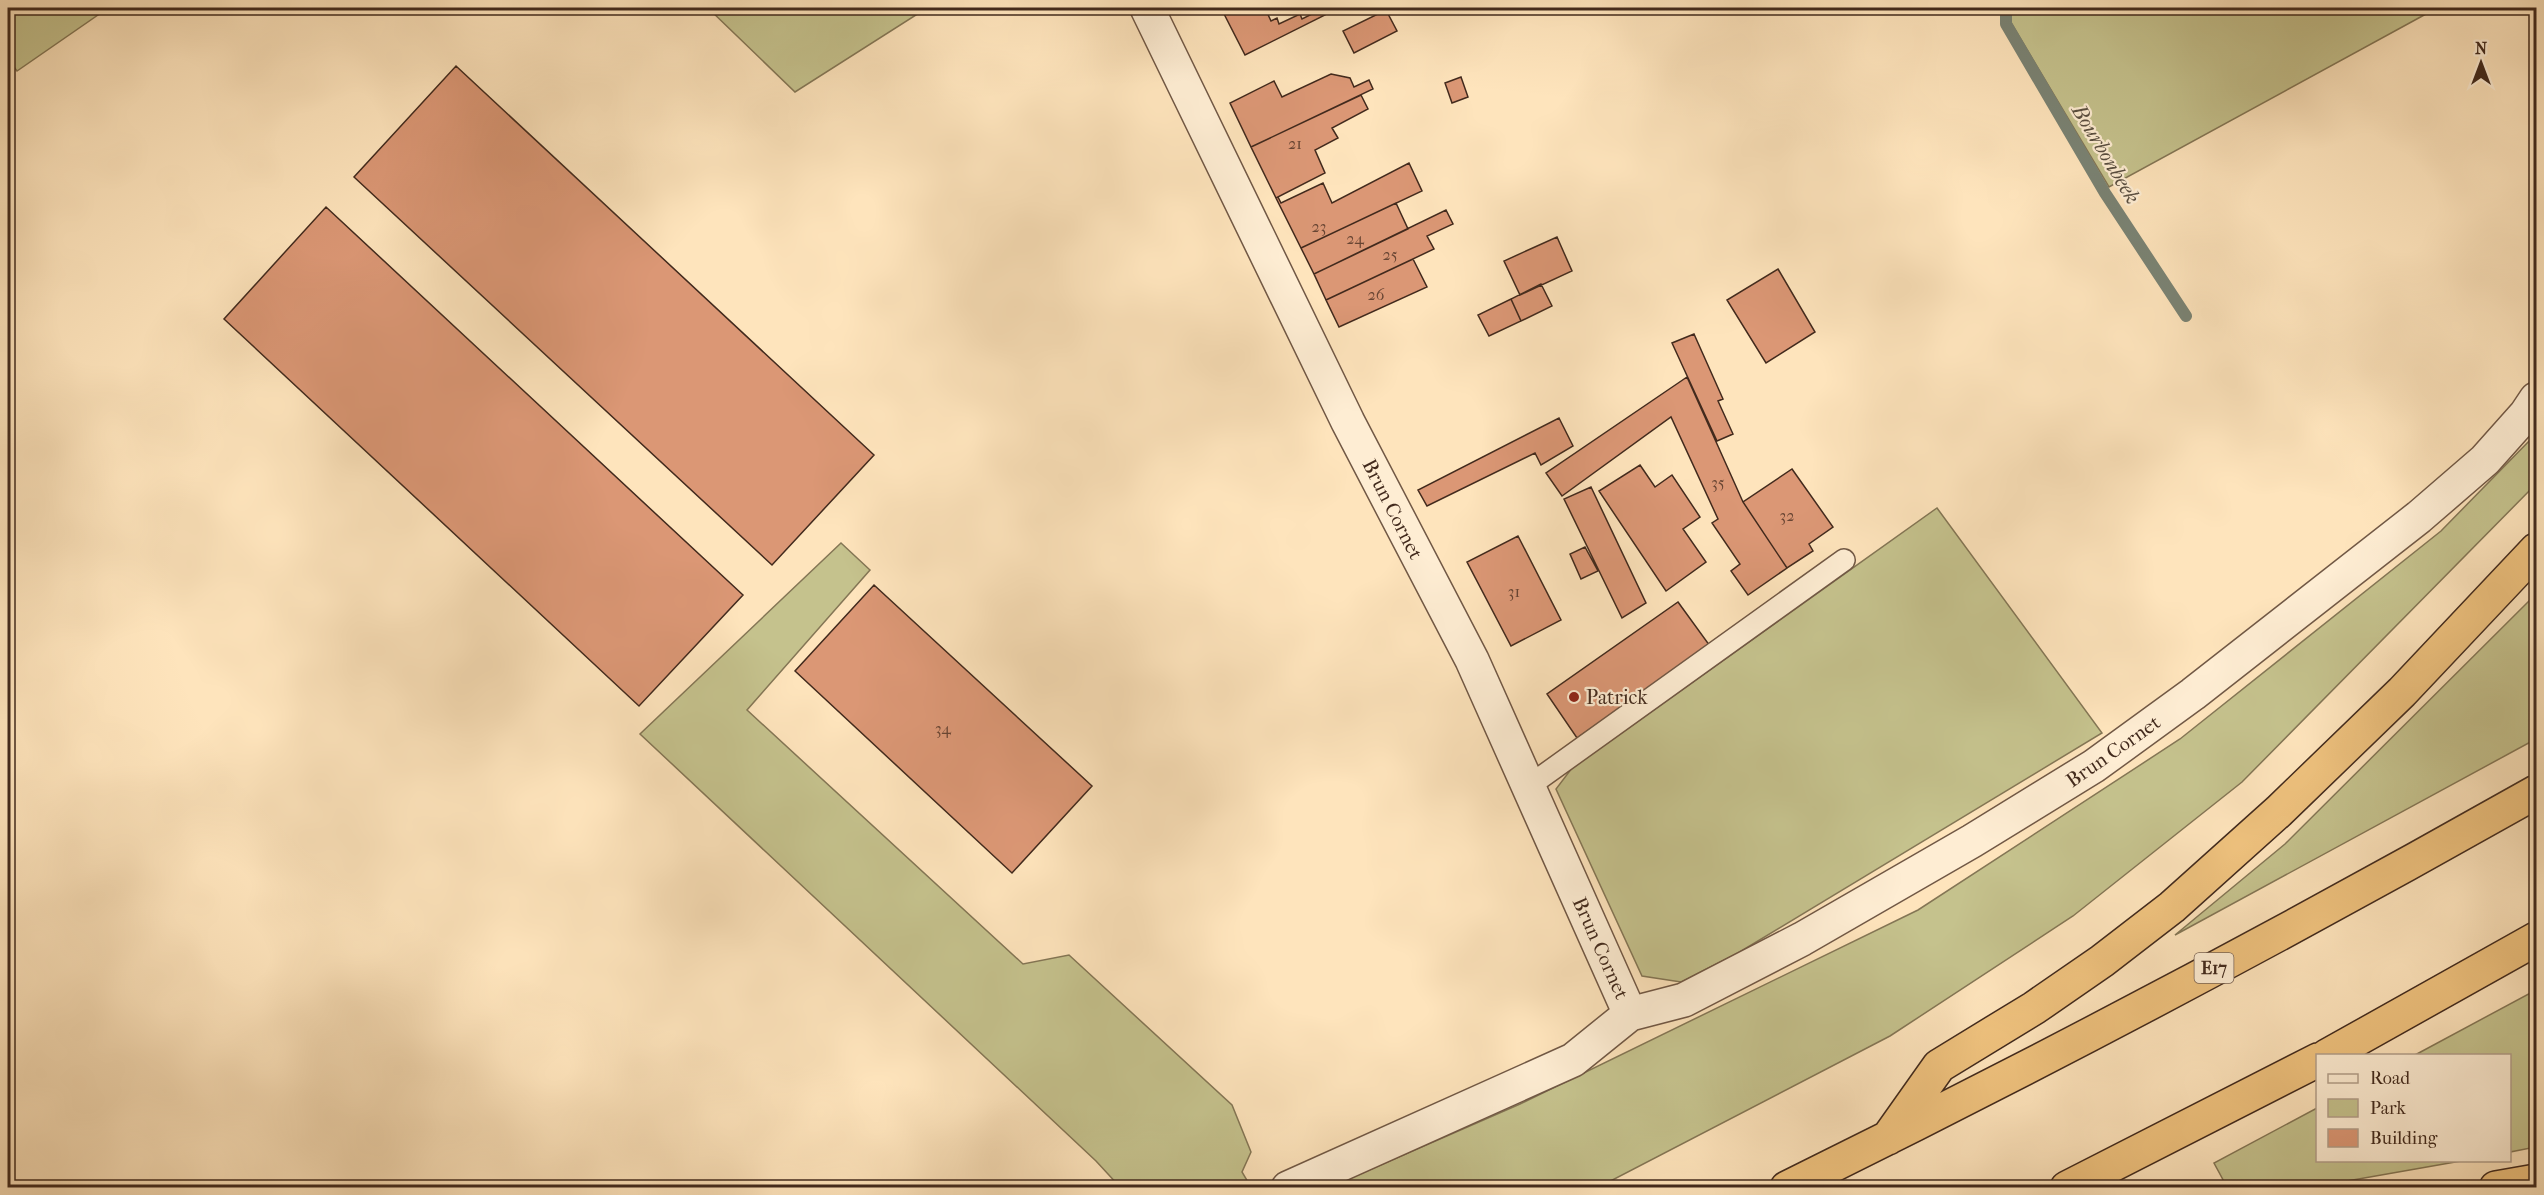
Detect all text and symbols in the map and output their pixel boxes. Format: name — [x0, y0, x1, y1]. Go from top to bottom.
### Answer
north arrow — [2451, 33, 2511, 93]
text: N — [2475, 39, 2488, 58]
water label: Bourbonbeek — [2066, 99, 2145, 208]
house number: 21 — [1288, 134, 1302, 153]
house number: 23 — [1312, 217, 1326, 236]
house number: 24 — [1346, 229, 1364, 248]
house number: 25 — [1382, 245, 1398, 264]
house number: 26 — [1368, 285, 1385, 304]
street label: Brun Cornet — [1357, 455, 1428, 563]
house number: 35 — [1711, 473, 1725, 492]
house number: 32 — [1780, 506, 1794, 525]
house number: 31 — [1508, 582, 1520, 601]
place label: Patrick — [1586, 686, 1648, 709]
marker: Patrick — [1567, 690, 1581, 704]
street label: Brun Cornet — [2062, 711, 2165, 792]
house number: 34 — [935, 719, 952, 738]
street label: Brun Cornet — [1568, 894, 1633, 1003]
road number: E17 — [2194, 953, 2234, 983]
legend — [2316, 1054, 2511, 1162]
text: Road — [2370, 1068, 2410, 1089]
text: Park — [2370, 1098, 2407, 1119]
text: Building — [2370, 1128, 2438, 1149]

